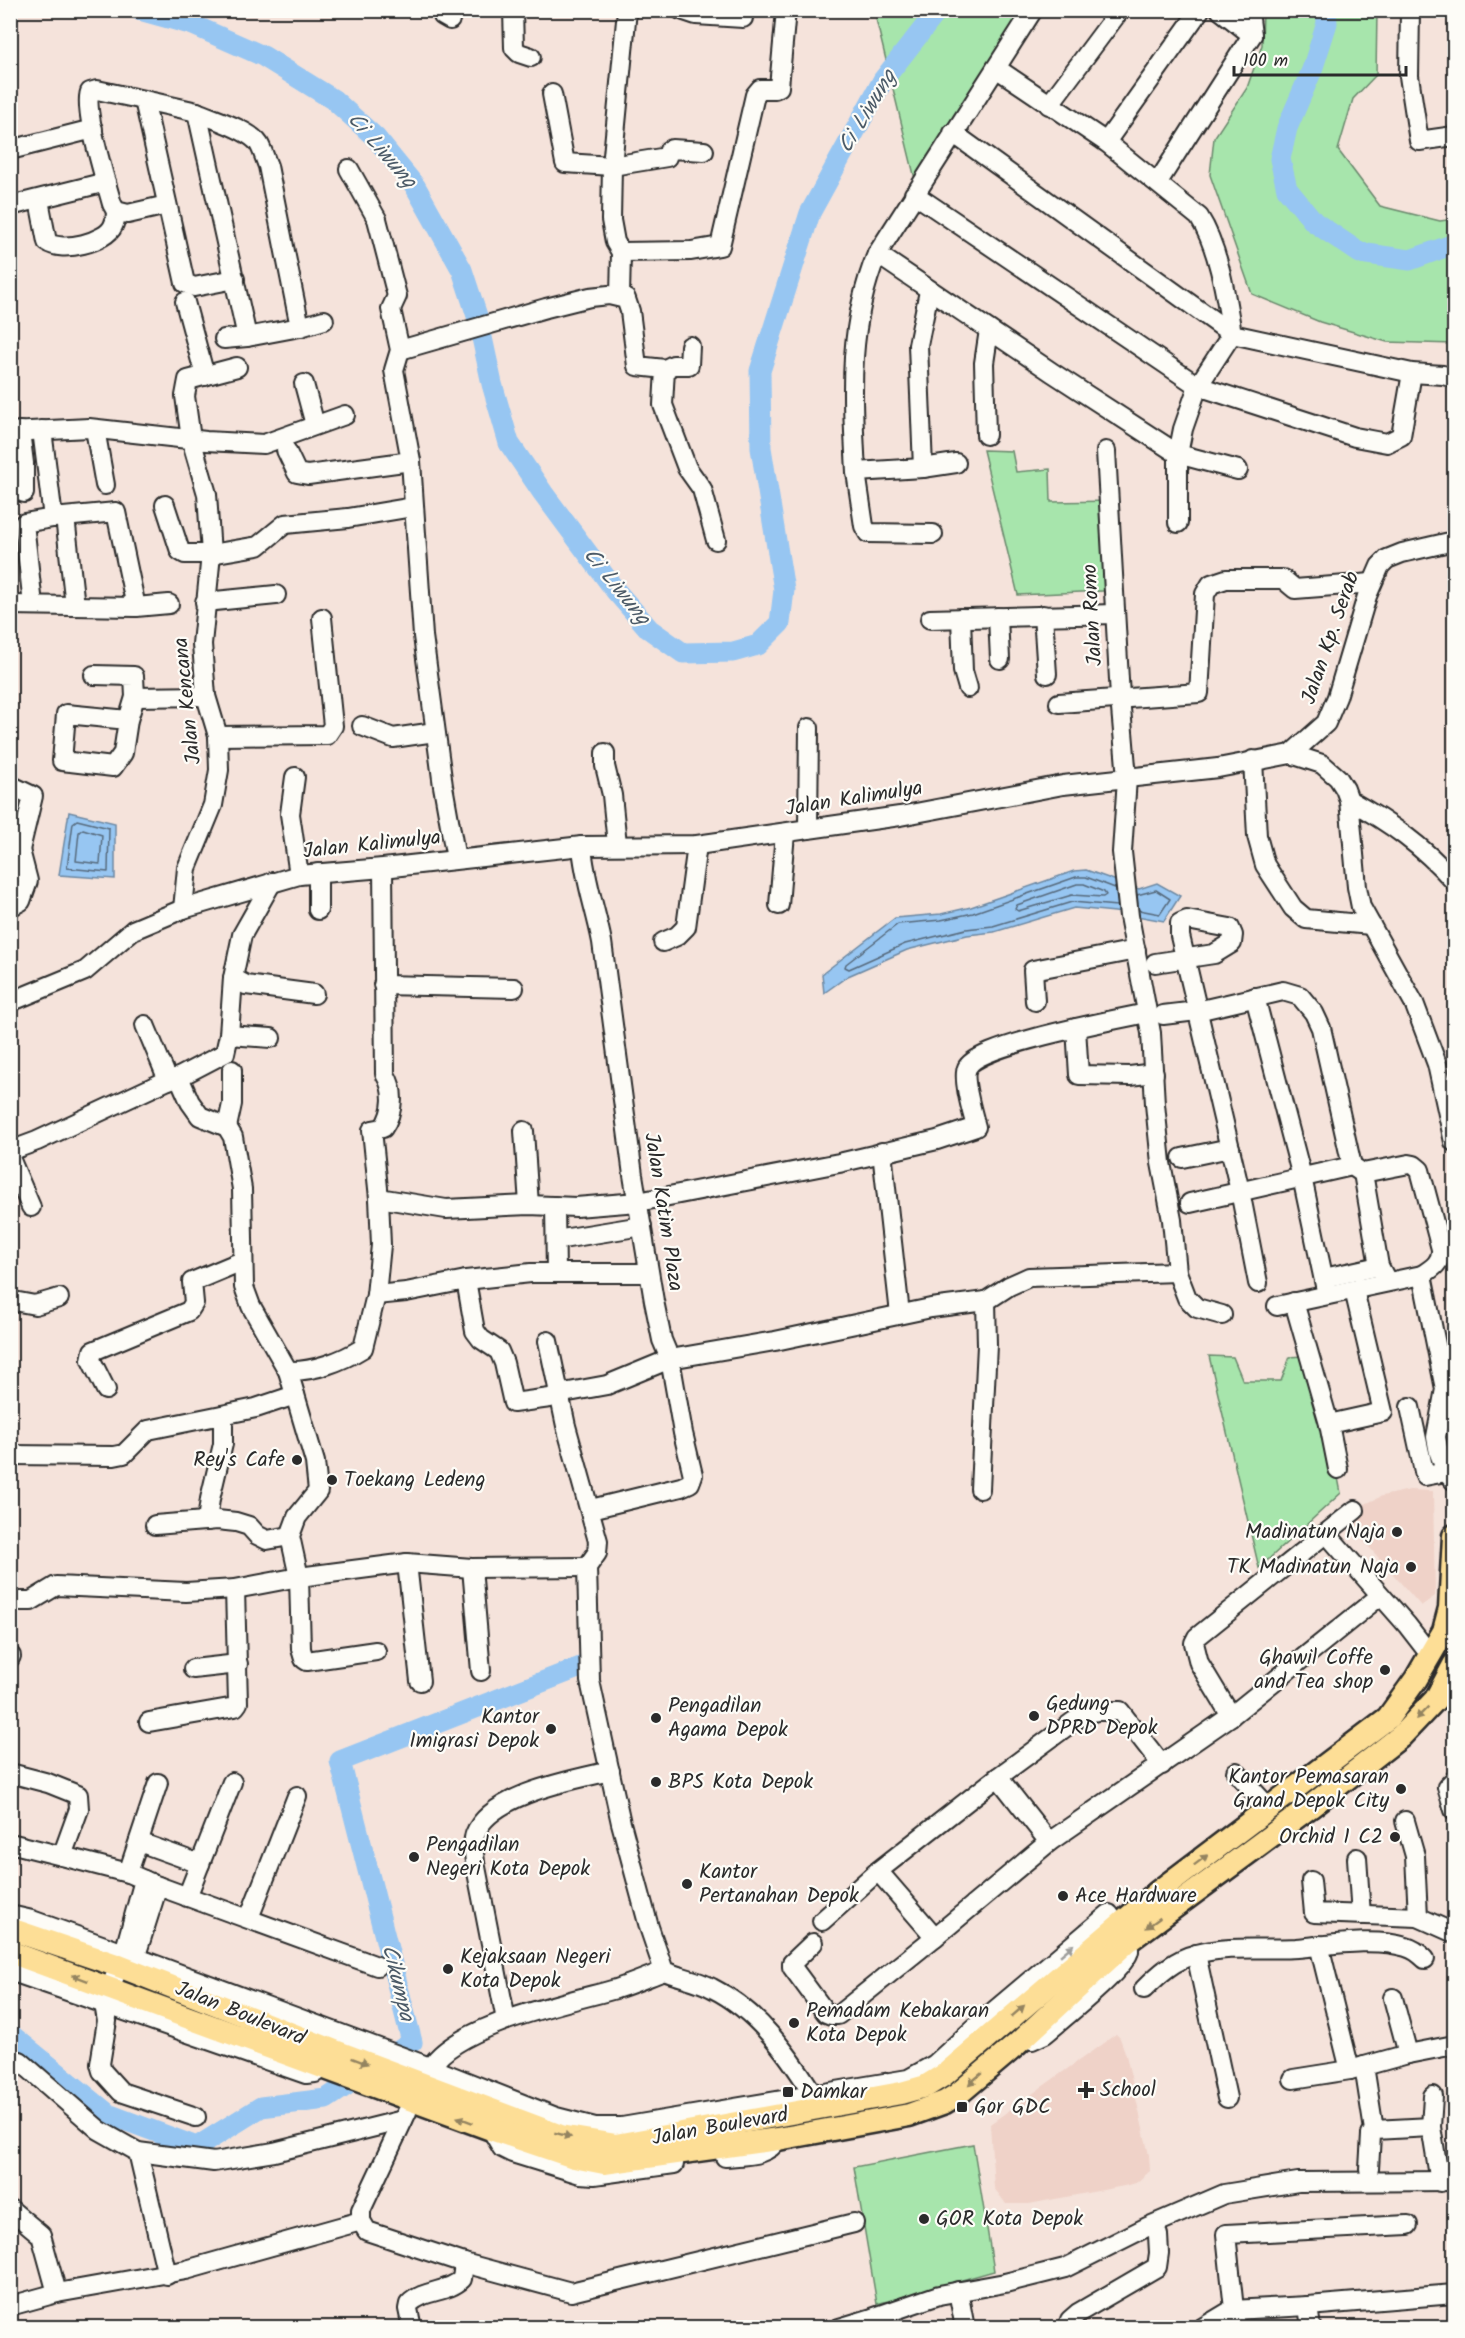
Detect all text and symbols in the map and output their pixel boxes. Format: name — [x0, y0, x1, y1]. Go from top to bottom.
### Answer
scale bar — [1234, 39, 1406, 77]
text: 100 m — [1243, 47, 1288, 76]
water label: Ci Liwung — [829, 62, 907, 160]
water label: Ci Liwung — [338, 105, 425, 198]
water label: Ci Liwung — [573, 540, 660, 635]
street label: Jalan Romo — [1074, 563, 1112, 667]
street label: Jalan Kp. Serab — [1293, 567, 1369, 709]
street label: Jalan Kencana — [165, 636, 211, 766]
street label: Jalan Kalimulya — [783, 772, 925, 826]
street label: Jalan Kalimulya — [301, 821, 443, 869]
street label: Jalan Katim Plaza — [634, 1130, 692, 1294]
place label: Rey's Cafe — [193, 1444, 286, 1477]
marker: Rey's Cafe — [290, 1453, 304, 1467]
place label: Toekang Ledeng — [344, 1464, 486, 1497]
marker: Toekang Ledeng — [325, 1473, 339, 1487]
place label: Madinatun Naja — [1245, 1516, 1385, 1549]
marker: Madinatun Naja — [1390, 1525, 1404, 1539]
place label: TK Madinatun Naja — [1227, 1551, 1399, 1584]
marker: TK Madinatun Naja — [1404, 1560, 1418, 1574]
place label: Ghawil Coffe and Tea shop — [1254, 1642, 1374, 1699]
marker: Ghawil Coffe and Tea shop — [1378, 1663, 1392, 1677]
place label: Gedung DPRD Depok — [1046, 1688, 1158, 1745]
place label: Pengadilan Agama Depok — [668, 1690, 788, 1747]
place label: Kantor Imigrasi Depok — [409, 1701, 540, 1758]
one-way arrow — [1415, 1706, 1430, 1720]
marker: Gedung DPRD Depok — [1027, 1709, 1041, 1723]
marker: Pengadilan Agama Depok — [649, 1711, 663, 1725]
marker: Kantor Imigrasi Depok — [544, 1722, 558, 1736]
place label: Kantor Pemasaran Grand Depok City — [1228, 1761, 1389, 1818]
place label: BPS Kota Depok — [668, 1766, 813, 1799]
marker: BPS Kota Depok — [649, 1775, 663, 1789]
marker: Kantor Pemasaran Grand Depok City — [1394, 1782, 1408, 1796]
place label: Orchid 1 C2 — [1279, 1821, 1383, 1854]
place label: Pengadilan Negeri Kota Depok — [426, 1829, 590, 1886]
marker: Orchid 1 C2 — [1388, 1830, 1402, 1844]
marker: Pengadilan Negeri Kota Depok — [407, 1850, 421, 1864]
one-way arrow — [1192, 1854, 1208, 1866]
place label: Kantor Pertanahan Depok — [699, 1856, 859, 1913]
marker: Kantor Pertanahan Depok — [680, 1877, 694, 1891]
place label: Ace Hardware — [1075, 1880, 1197, 1913]
marker: Ace Hardware — [1056, 1889, 1070, 1903]
one-way arrow — [1146, 1917, 1161, 1929]
water label: Cikumpa — [371, 1941, 424, 2027]
place label: Kejaksaan Negeri Kota Depok — [460, 1941, 611, 1998]
one-way arrow — [1059, 1943, 1075, 1956]
marker: Kejaksaan Negeri Kota Depok — [441, 1962, 455, 1976]
one-way arrow — [71, 1972, 89, 1982]
street label: Jalan Boulevard — [170, 1973, 311, 2055]
place label: Pemadam Kebakaran Kota Depok — [806, 1995, 989, 2052]
one-way arrow — [1010, 2005, 1025, 2018]
marker: Pemadam Kebakaran Kota Depok — [787, 2016, 801, 2030]
one-way arrow — [351, 2056, 369, 2066]
one-way arrow — [968, 2072, 983, 2085]
place label: School — [1100, 2074, 1156, 2107]
place label: Damkar — [800, 2076, 868, 2109]
marker: School — [1077, 2081, 1095, 2099]
marker: Damkar — [781, 2085, 795, 2099]
place label: Gor GDC — [974, 2091, 1051, 2124]
street label: Jalan Boulevard — [649, 2099, 791, 2155]
marker: Gor GDC — [955, 2100, 969, 2114]
one-way arrow — [456, 2114, 474, 2124]
one-way arrow — [554, 2131, 572, 2140]
place label: GOR Kota Depok — [936, 2203, 1083, 2236]
marker: GOR Kota Depok — [917, 2212, 931, 2226]

